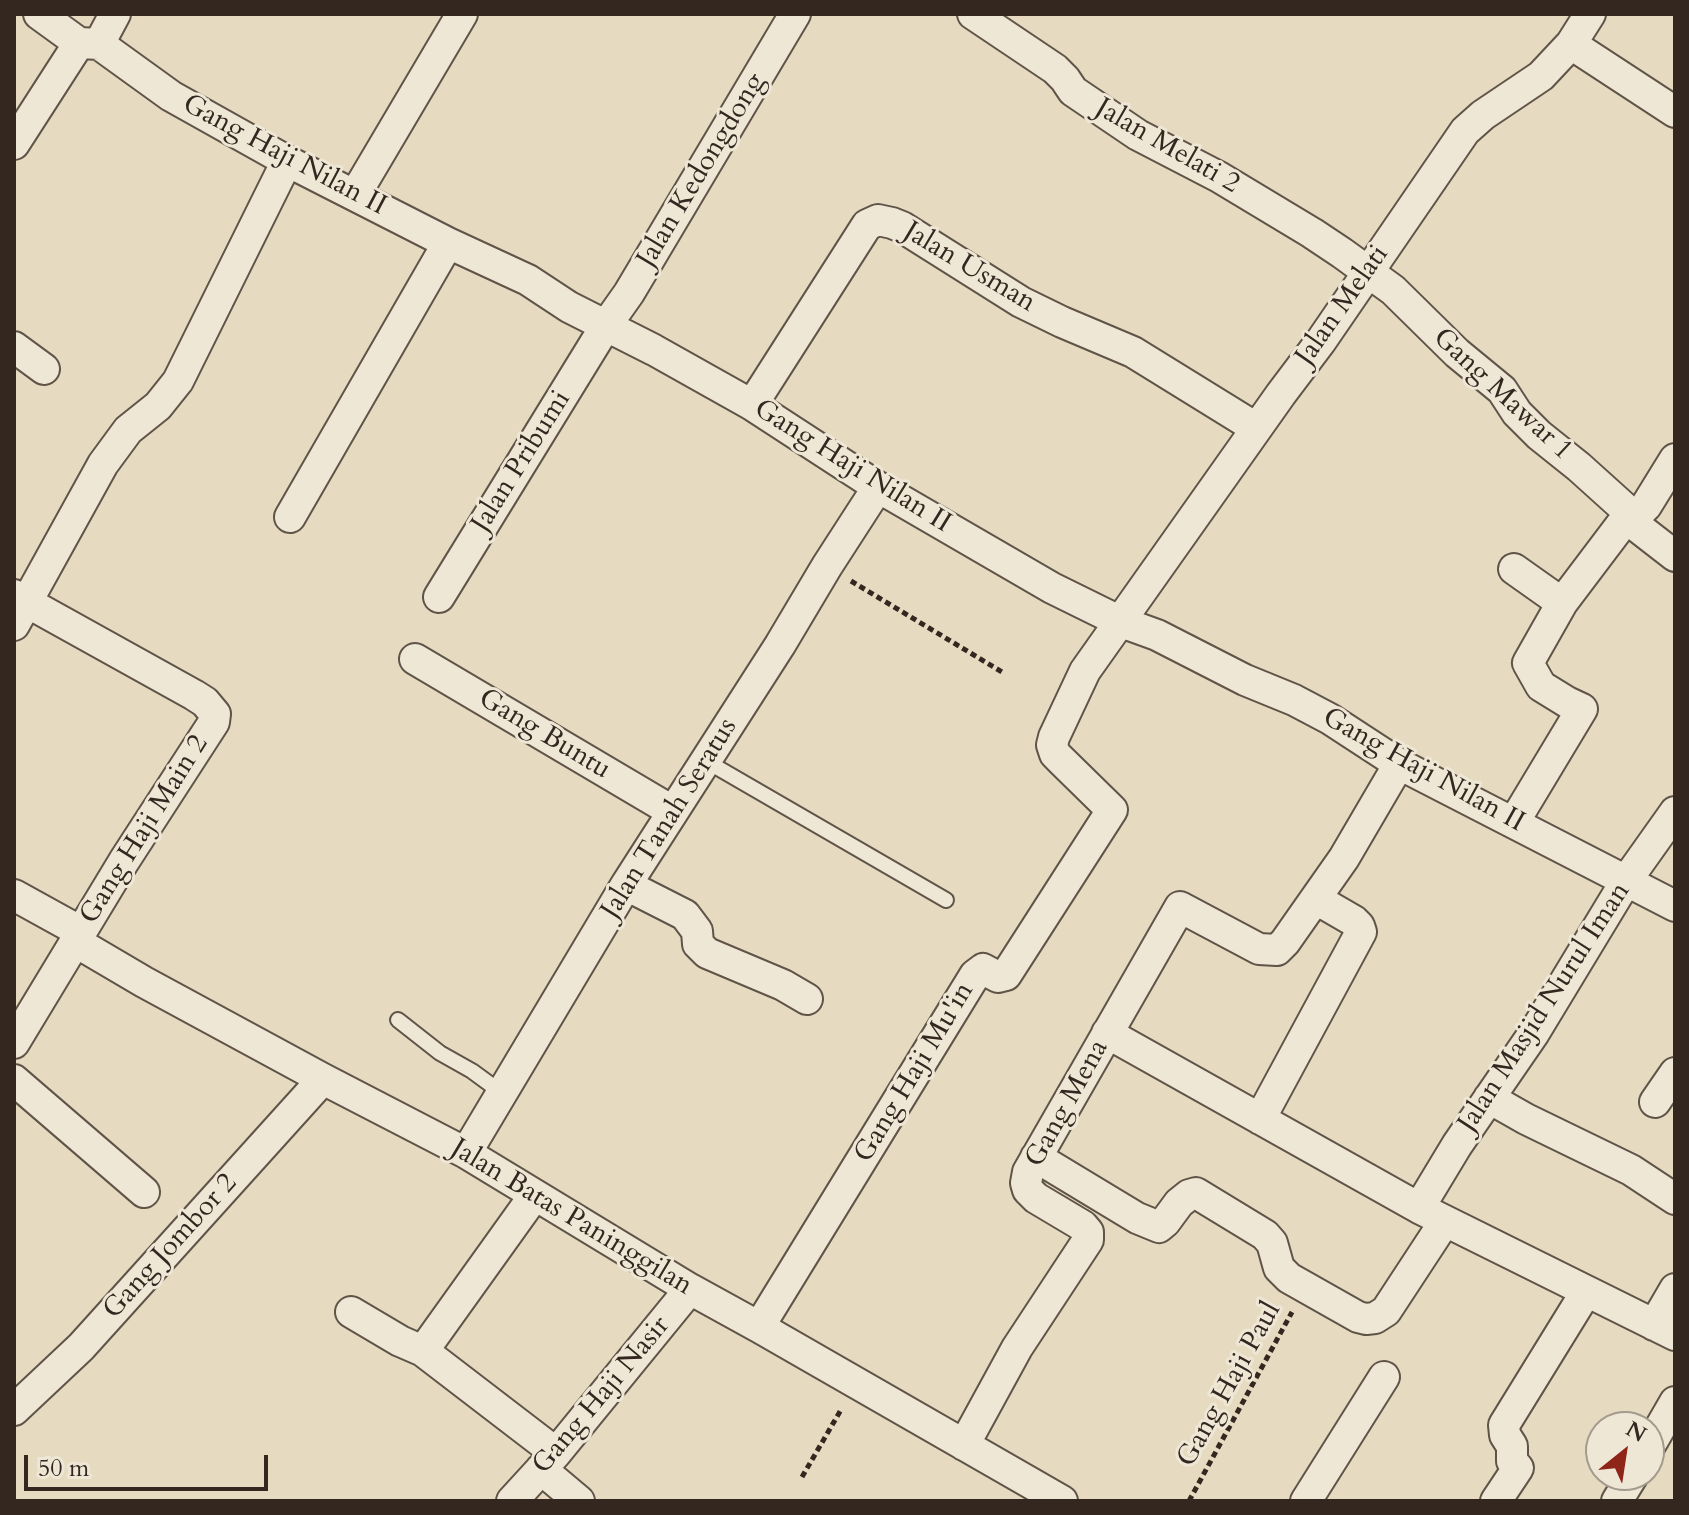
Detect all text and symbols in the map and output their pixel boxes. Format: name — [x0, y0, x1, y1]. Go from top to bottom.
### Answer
street label: Jalan Kedongdong — [631, 68, 773, 274]
street label: Gang Haji Nilan II — [176, 88, 392, 224]
street label: Jalan Melati 2 — [1089, 92, 1245, 202]
street label: Jalan Usman — [897, 215, 1041, 321]
street label: Jalan Melati — [1289, 239, 1397, 373]
street label: Gang Mawar 1 — [1425, 322, 1579, 468]
street label: Jalan Pribumi — [465, 385, 579, 539]
street label: Gang Haji Nilan II — [747, 393, 957, 541]
street label: Gang Buntu — [472, 683, 616, 787]
street label: Gang Haji Nilan II — [1316, 702, 1530, 840]
street label: Jalan Tanah Seratus — [595, 712, 745, 926]
street label: Gang Haji Main 2 — [73, 729, 217, 931]
street label: Jalan Masjid Nurul Iman — [1452, 877, 1638, 1139]
street label: Gang Haji Mu'in — [848, 977, 982, 1169]
street label: Gang Mena — [1019, 1034, 1117, 1174]
street label: Jalan Batas Paninggilan — [444, 1133, 698, 1303]
street label: Gang Jombor 2 — [97, 1167, 245, 1327]
street label: Gang Haji Paul — [1171, 1297, 1289, 1473]
street label: Gang Haji Nasir — [526, 1310, 678, 1482]
north arrow — [1585, 1411, 1665, 1491]
text: N — [1620, 1414, 1652, 1450]
scale bar — [28, 1439, 272, 1489]
text: 50 m — [38, 1452, 89, 1485]

